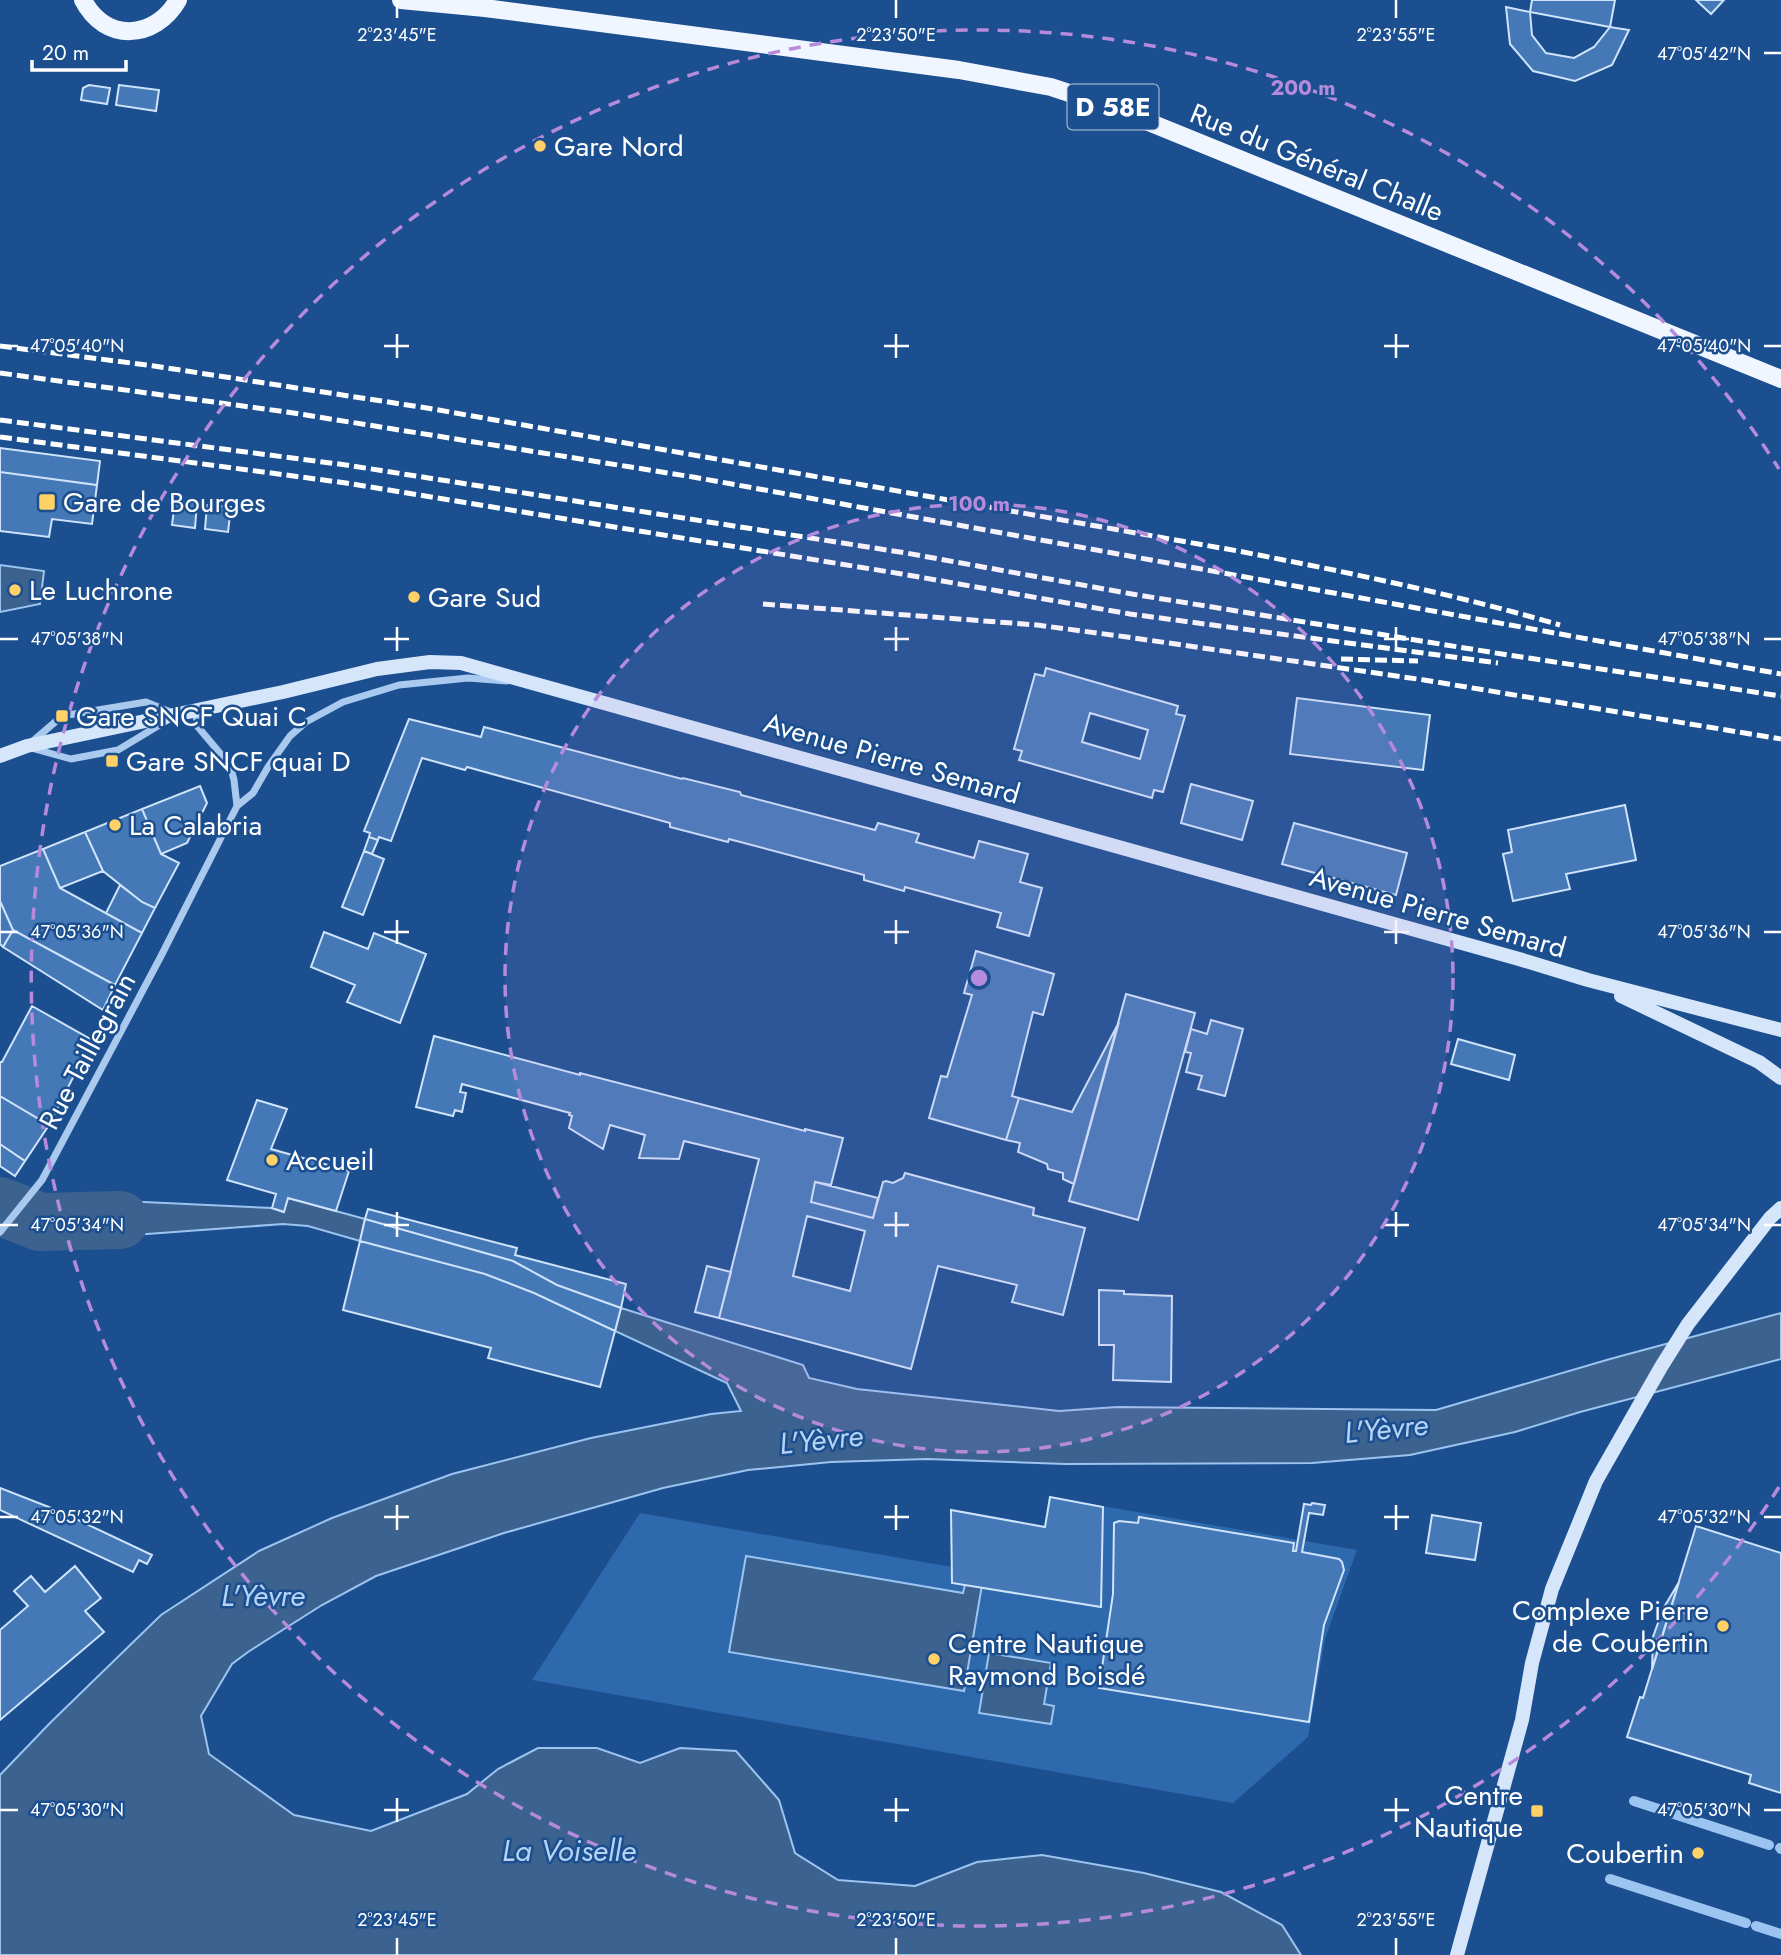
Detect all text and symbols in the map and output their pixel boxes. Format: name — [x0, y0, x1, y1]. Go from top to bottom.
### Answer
text: 2°23'45"E — [357, 22, 437, 48]
text: 2°23'50"E — [856, 22, 936, 48]
text: 2°23'55"E — [1356, 22, 1436, 48]
scale bar — [32, 28, 126, 72]
text: 20 m — [42, 38, 89, 68]
text: 47°05'42"N — [1657, 41, 1751, 67]
text: 200 m — [1270, 73, 1336, 103]
road number: D 58E — [1068, 85, 1158, 130]
street label: Rue du Général Challe — [1184, 93, 1450, 232]
place label: Gare Nord — [554, 126, 684, 167]
marker: Gare Nord — [532, 138, 548, 154]
text: 47°05'40"N — [30, 333, 124, 359]
text: 47°05'40"N — [1657, 333, 1751, 359]
place label: Gare de Bourges — [63, 482, 265, 523]
text: 100 m — [948, 489, 1010, 519]
marker: Gare de Bourges — [37, 492, 57, 512]
place label: Le Luchrone — [29, 570, 173, 611]
place label: Gare Sud — [428, 577, 541, 618]
marker: Le Luchrone — [7, 582, 23, 598]
marker: Gare Sud — [406, 589, 422, 605]
text: 47°05'38"N — [30, 626, 124, 652]
text: 47°05'38"N — [1657, 626, 1751, 652]
place label: Gare SNCF Quai C — [76, 696, 307, 737]
street label: Avenue Pierre Semard — [759, 702, 1025, 815]
marker: Gare SNCF Quai C — [54, 708, 70, 724]
place label: Gare SNCF quai D — [126, 741, 351, 782]
marker: Gare SNCF quai D — [104, 753, 120, 769]
place label: La Calabria — [129, 805, 262, 846]
marker: La Calabria — [107, 817, 123, 833]
street label: Avenue Pierre Semard — [1305, 856, 1571, 969]
text: 47°05'36"N — [30, 919, 124, 945]
text: 47°05'36"N — [1657, 919, 1751, 945]
street label: Rue Taillegrain — [29, 965, 146, 1137]
centre of rings — [967, 966, 991, 990]
place label: Accueil — [286, 1140, 374, 1181]
marker: Accueil — [264, 1152, 280, 1168]
text: 47°05'34"N — [30, 1212, 124, 1238]
text: 47°05'34"N — [1657, 1212, 1751, 1238]
water label: L'Yèvre — [1342, 1403, 1430, 1454]
water label: L'Yèvre — [777, 1414, 865, 1465]
text: 47°05'32"N — [30, 1504, 124, 1530]
text: 47°05'32"N — [1657, 1504, 1751, 1530]
water label: L'Yèvre — [221, 1574, 305, 1617]
place label: Complexe Pierre de Coubertin — [1512, 1590, 1709, 1663]
marker: Complexe Pierre de Coubertin — [1715, 1618, 1731, 1634]
place label: Centre Nautique Raymond Boisdé — [948, 1623, 1145, 1696]
marker: Centre Nautique Raymond Boisdé — [926, 1651, 942, 1667]
place label: Centre Nautique — [1414, 1775, 1523, 1848]
text: 47°05'30"N — [30, 1797, 124, 1823]
text: 47°05'30"N — [1657, 1797, 1751, 1823]
marker: Centre Nautique — [1529, 1803, 1545, 1819]
water label: La Voiselle — [502, 1829, 636, 1872]
place label: Coubertin — [1566, 1833, 1684, 1874]
marker: Coubertin — [1690, 1845, 1706, 1861]
text: 2°23'45"E — [357, 1907, 437, 1933]
text: 2°23'50"E — [856, 1907, 936, 1933]
text: 2°23'55"E — [1356, 1907, 1436, 1933]

